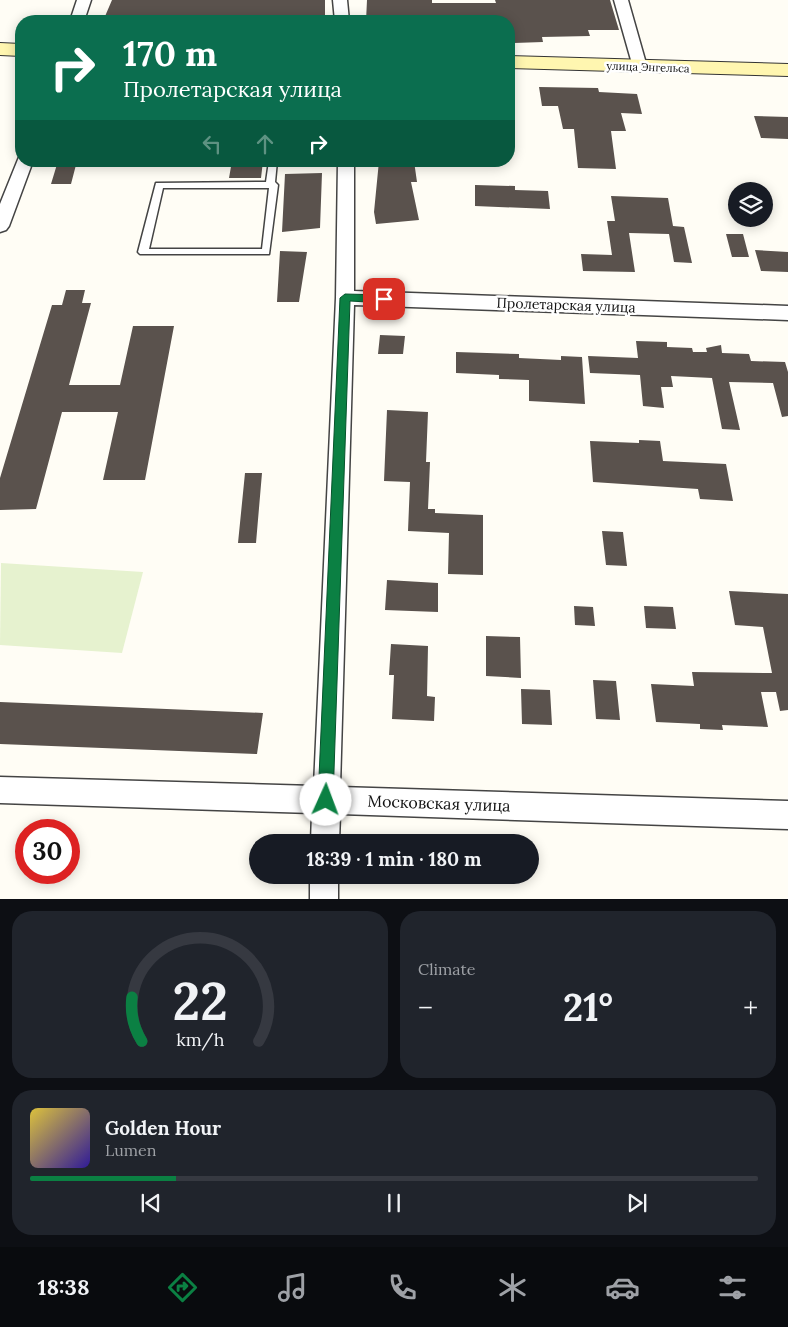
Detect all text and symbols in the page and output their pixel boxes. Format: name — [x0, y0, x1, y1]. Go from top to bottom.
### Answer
text: 170 m — [123, 31, 217, 76]
icon: right — [40, 35, 105, 100]
street label: улица Энгельса — [606, 59, 690, 75]
text: Пролетарская улица — [123, 75, 342, 103]
icon: left — [198, 130, 226, 158]
icon: ahead — [251, 130, 279, 158]
icon: right — [304, 130, 332, 158]
map controls — [728, 182, 773, 227]
button: layers — [728, 182, 773, 227]
pin — [363, 278, 405, 320]
icon: arrive — [370, 285, 398, 313]
street label: Пролетарская улица — [496, 294, 636, 316]
position arrow — [299, 773, 351, 825]
street label: Московская улица — [367, 791, 511, 815]
speed limit sign: 30 — [15, 819, 80, 884]
text: 18:39 · 1 min · 180 m — [306, 847, 482, 871]
text: Climate — [418, 959, 475, 979]
text: 22 — [172, 968, 228, 1034]
text: 21° — [563, 983, 613, 1031]
text: − — [418, 990, 433, 1026]
text: + — [743, 990, 758, 1026]
text: km/h — [176, 1028, 224, 1051]
text: Golden Hour — [105, 1116, 221, 1140]
text: Lumen — [105, 1140, 157, 1160]
icon: previous — [137, 1189, 165, 1217]
icon: pause — [380, 1189, 408, 1217]
icon: next — [623, 1189, 651, 1217]
icon: directions — [165, 1270, 200, 1305]
icon: music — [275, 1270, 310, 1305]
icon: phone — [385, 1270, 420, 1305]
icon: climate — [495, 1270, 530, 1305]
icon: car — [605, 1270, 640, 1305]
icon: filters — [715, 1270, 750, 1305]
text: 18:38 — [38, 1273, 89, 1301]

